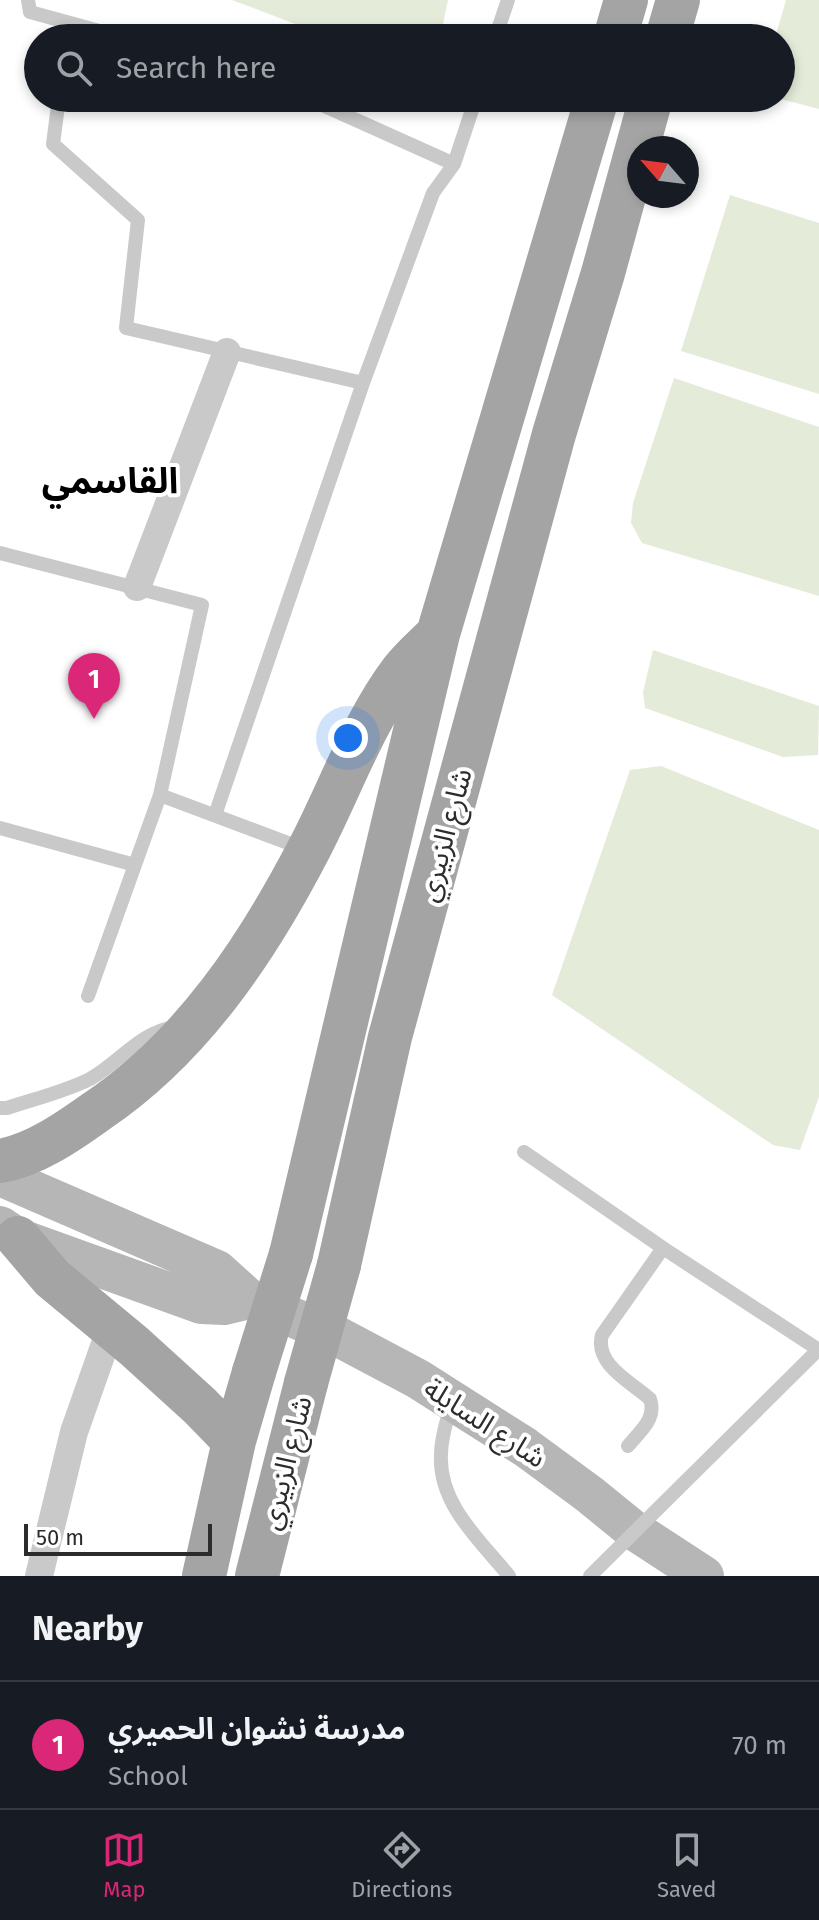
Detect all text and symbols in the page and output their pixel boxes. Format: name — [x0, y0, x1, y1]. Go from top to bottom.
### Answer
search box — [24, 24, 795, 112]
icon: search — [52, 46, 96, 90]
text: Search here — [116, 50, 276, 86]
north arrow — [627, 136, 699, 208]
district label: القاسمي — [42, 459, 178, 509]
pin: 1 — [68, 653, 120, 719]
your location — [328, 718, 368, 758]
street label: شارع الزبيري — [411, 765, 483, 906]
street label: شارع السايلة — [416, 1372, 552, 1478]
street label: شارع الزبيري — [253, 1393, 323, 1534]
scale bar — [24, 1520, 212, 1556]
text: 50 m — [36, 1524, 84, 1551]
text: Nearby — [32, 1608, 143, 1649]
text: مدرسة نشوان الحميري — [108, 1711, 405, 1747]
text: 1 — [52, 1730, 64, 1761]
text: 70 m — [732, 1730, 787, 1761]
text: School — [108, 1761, 188, 1792]
tab: Map — [102, 1828, 146, 1903]
tab: Directions — [351, 1828, 452, 1903]
tab: Saved — [657, 1828, 717, 1903]

